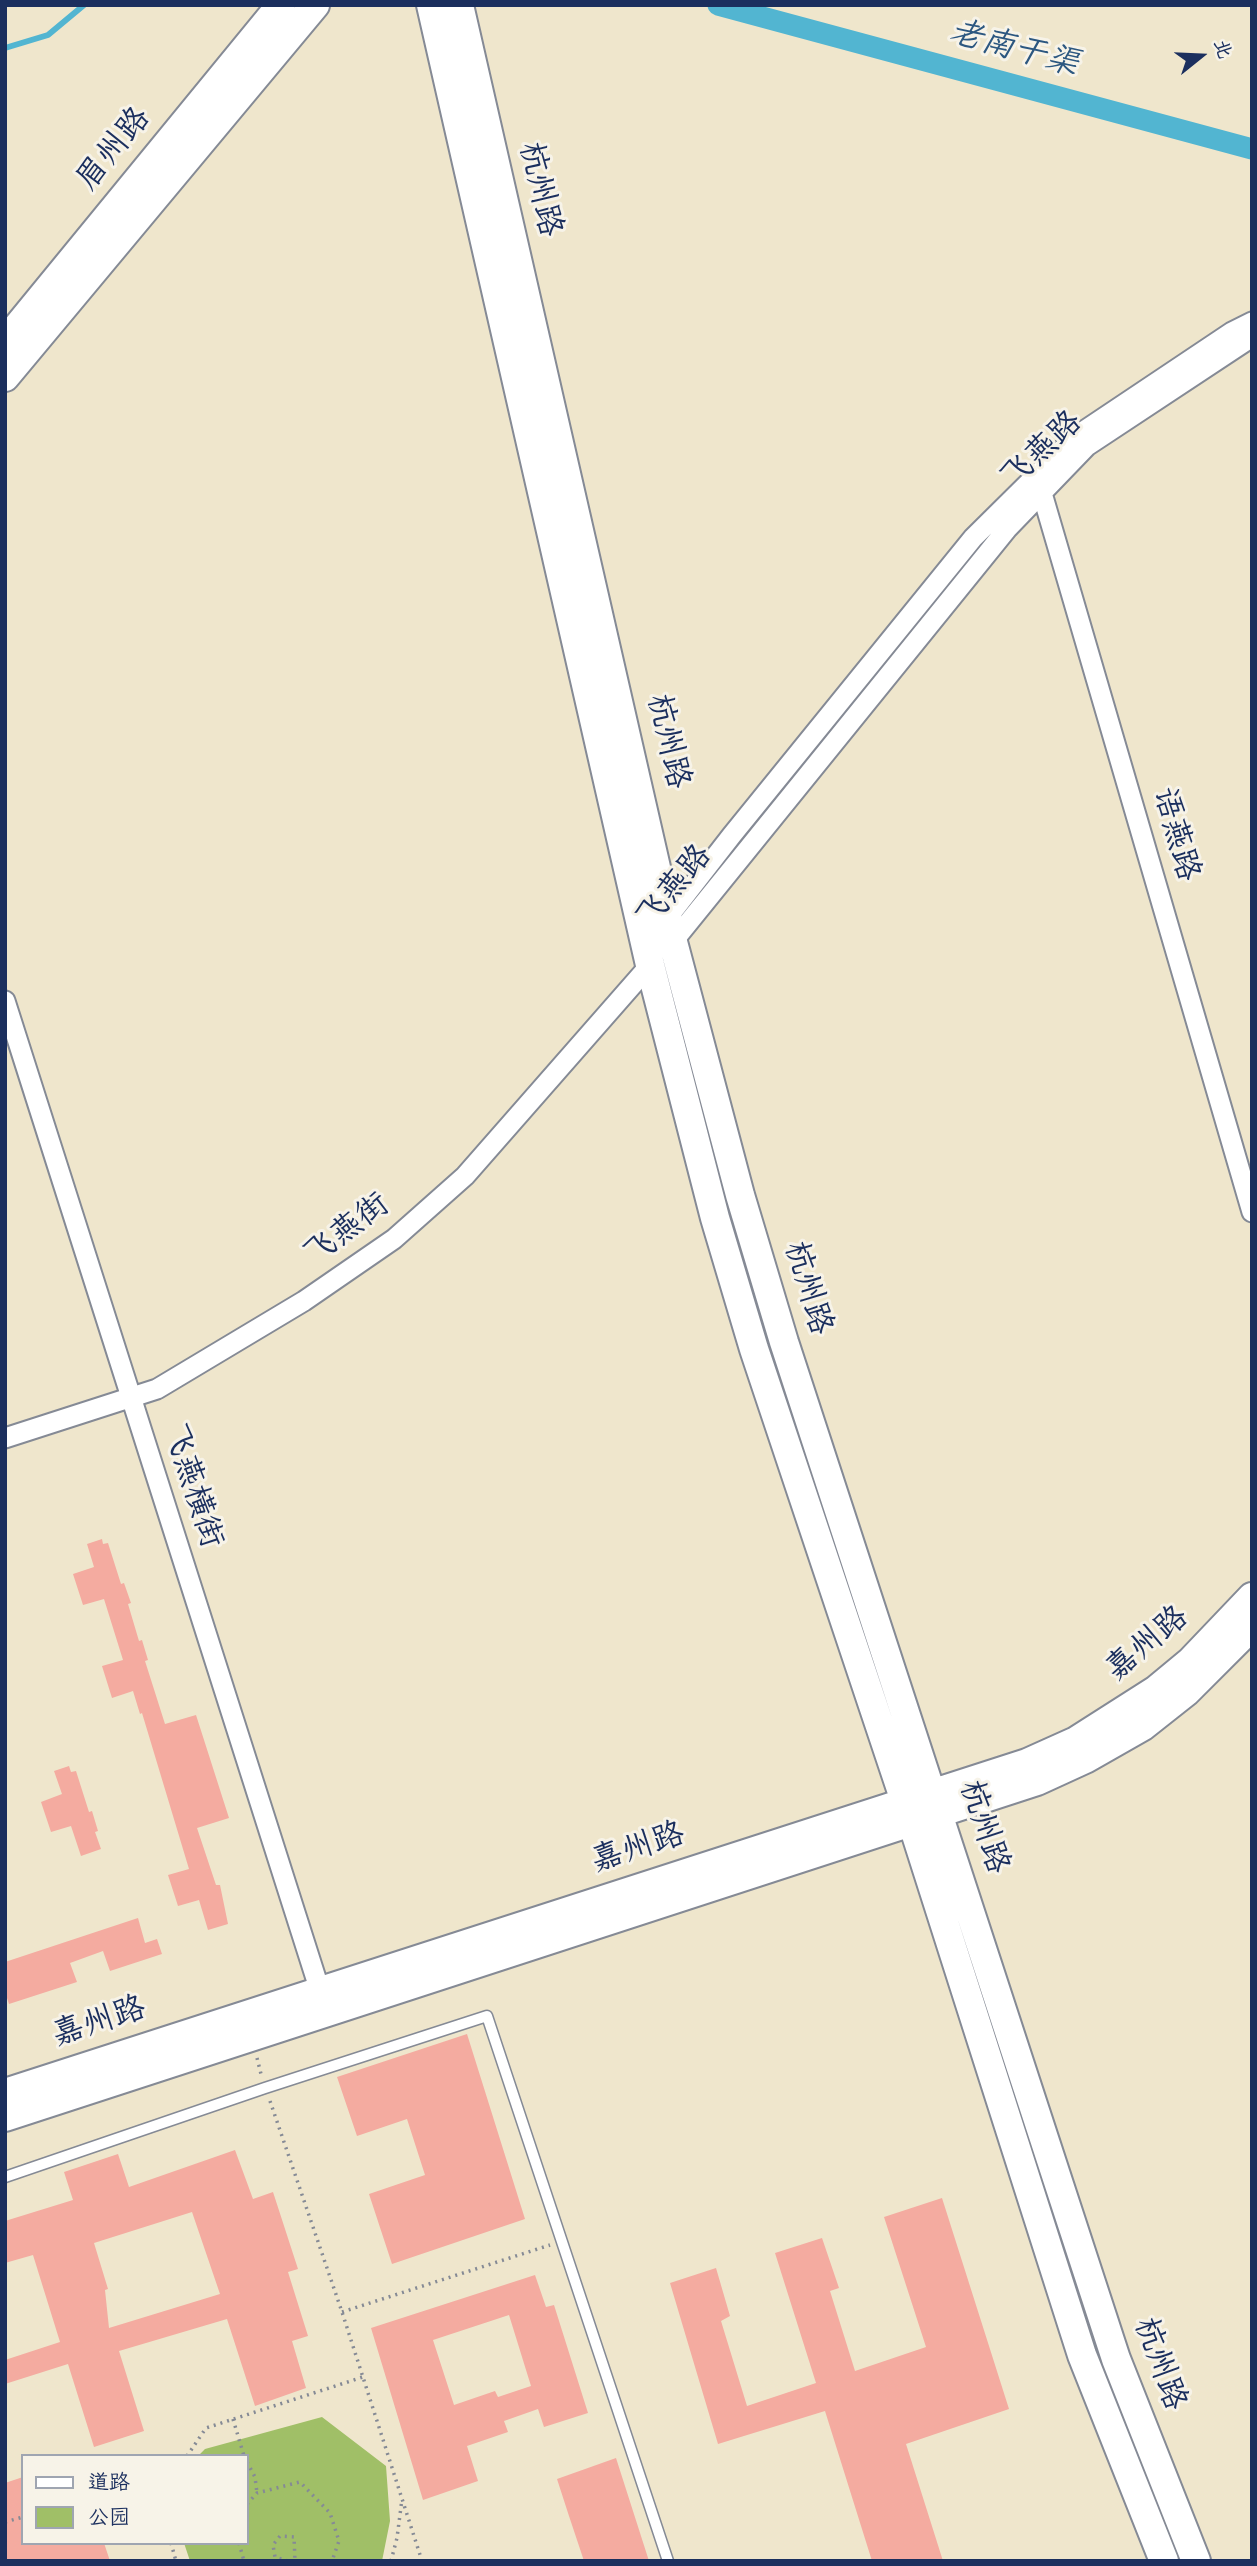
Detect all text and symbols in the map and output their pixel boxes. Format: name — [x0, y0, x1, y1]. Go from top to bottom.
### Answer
water label: 老南干渠 — [944, 16, 1082, 88]
north arrow — [1166, 21, 1236, 91]
text: 北 — [1206, 36, 1237, 63]
street label: 眉州路 — [71, 102, 161, 200]
street label: 杭州路 — [507, 139, 567, 241]
street label: 飞燕路 — [996, 405, 1092, 499]
street label: 杭州路 — [635, 691, 695, 793]
street label: 语燕路 — [1141, 784, 1205, 886]
street label: 飞燕路 — [631, 839, 723, 937]
street label: 飞燕街 — [299, 1188, 399, 1276]
street label: 杭州路 — [773, 1237, 837, 1341]
street label: 飞燕横街 — [152, 1420, 228, 1554]
street label: 嘉州路 — [1100, 1600, 1198, 1692]
street label: 杭州路 — [948, 1776, 1014, 1880]
street label: 嘉州路 — [587, 1818, 691, 1884]
street label: 嘉州路 — [48, 1992, 152, 2058]
street label: 杭州路 — [1123, 2313, 1191, 2417]
legend — [21, 2454, 248, 2545]
text: 道路 — [88, 2469, 130, 2499]
text: 公园 — [88, 2504, 130, 2534]

